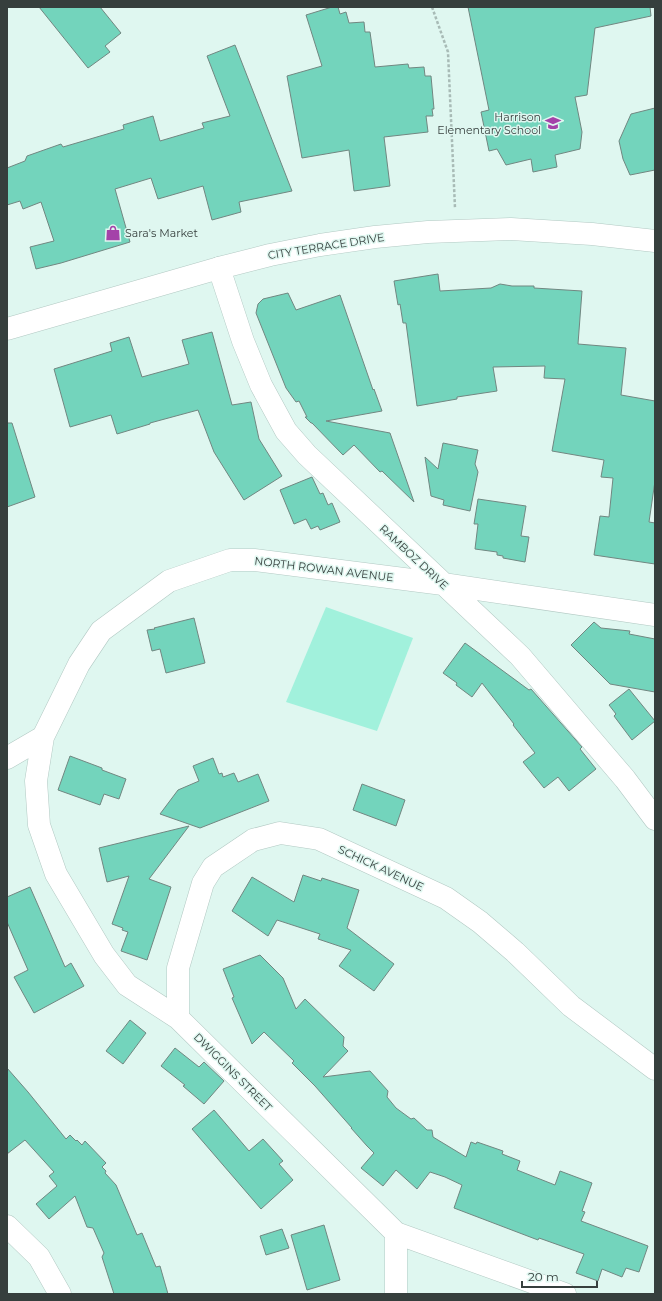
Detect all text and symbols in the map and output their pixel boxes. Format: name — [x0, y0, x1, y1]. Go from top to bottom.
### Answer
place label: Harrison Elementary School — [437, 110, 541, 137]
school or university icon: Harrison Elementary School — [544, 114, 562, 132]
shop icon: Sara's Market — [104, 224, 122, 242]
place label: Sara's Market — [125, 226, 198, 240]
street label: CITY TERRACE DRIVE — [267, 230, 385, 262]
street label: RAMBOZ DRIVE — [377, 522, 451, 592]
street label: NORTH ROWAN AVENUE — [254, 554, 394, 584]
street label: SCHICK AVENUE — [336, 842, 426, 894]
street label: DWIGGINS STREET — [191, 1030, 276, 1115]
scale bar — [522, 1263, 597, 1289]
text: 20 m — [528, 1269, 559, 1284]

